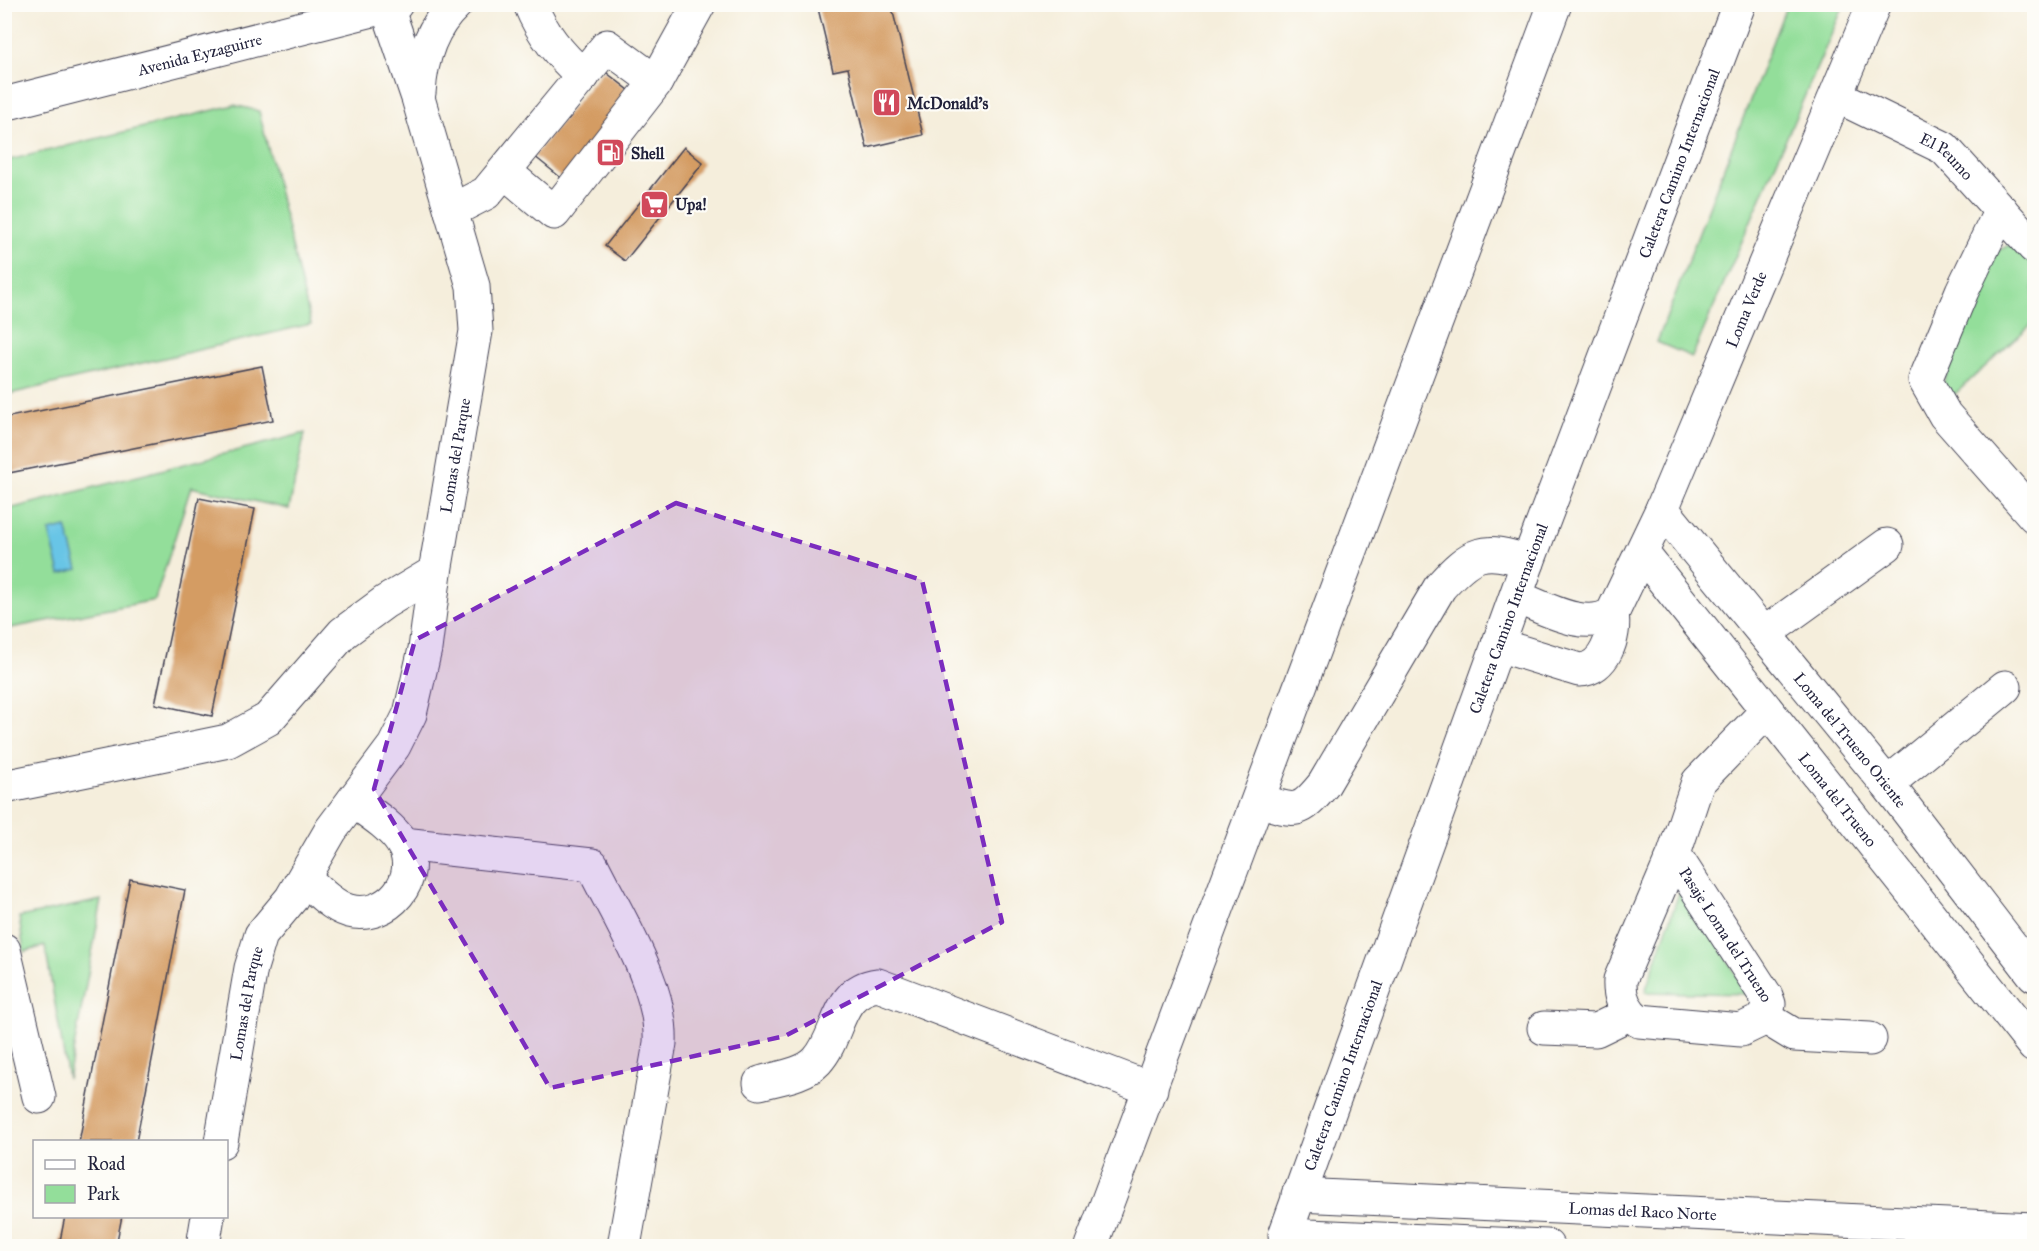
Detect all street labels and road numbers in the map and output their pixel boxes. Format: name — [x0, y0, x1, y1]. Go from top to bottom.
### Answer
street label: Avenida Eyzaguirre — [135, 29, 264, 79]
street label: Caletera Camino Internacional — [1634, 65, 1723, 261]
street label: El Peumo — [1917, 128, 1978, 184]
street label: Loma Verde — [1721, 268, 1770, 350]
street label: Lomas del Parque — [436, 396, 474, 514]
street label: Caletera Camino Internacional — [1465, 520, 1552, 716]
street label: Loma del Trueno Oriente — [1791, 669, 1911, 811]
street label: Loma del Trueno — [1794, 749, 1882, 851]
street label: Pasaje Loma del Trueno — [1676, 863, 1777, 1004]
street label: Lomas del Parque — [226, 943, 267, 1062]
street label: Caletera Camino Internacional — [1300, 977, 1386, 1173]
street label: Lomas del Raco Norte — [1568, 1198, 1717, 1224]

